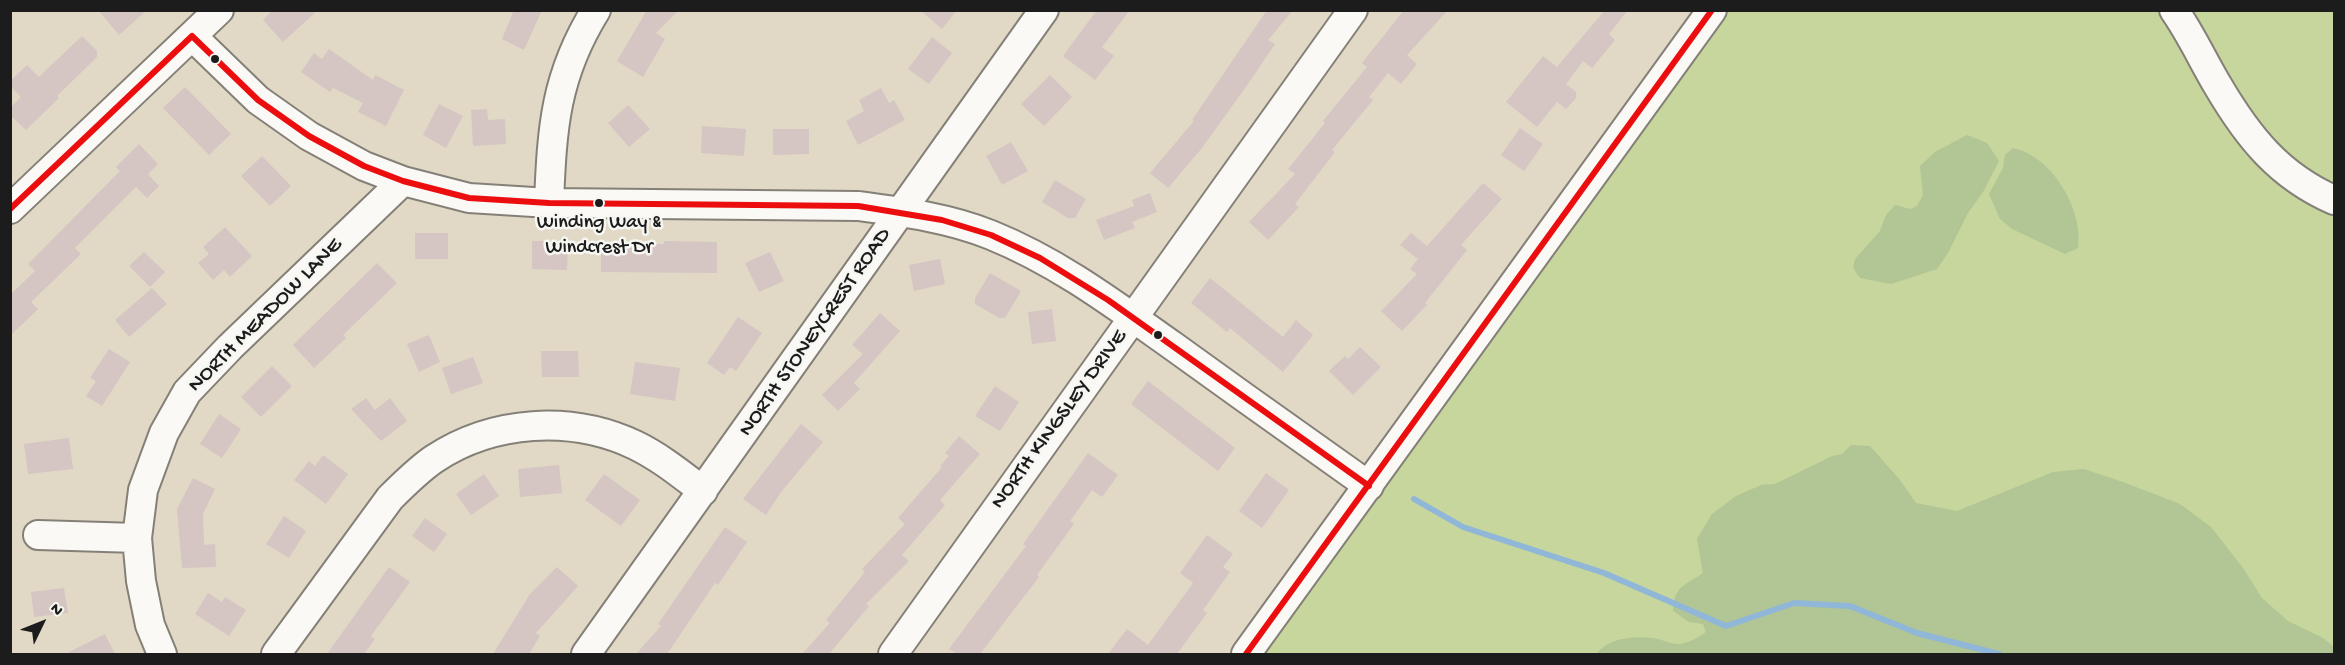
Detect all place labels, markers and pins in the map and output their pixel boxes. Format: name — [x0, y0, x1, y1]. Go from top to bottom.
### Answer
unlabelled marker — [209, 53, 221, 65]
marker: Winding Way & Windcrest Dr — [593, 197, 605, 209]
place label: Winding Way & Windcrest Dr — [537, 212, 661, 259]
unlabelled marker — [1152, 329, 1164, 341]

